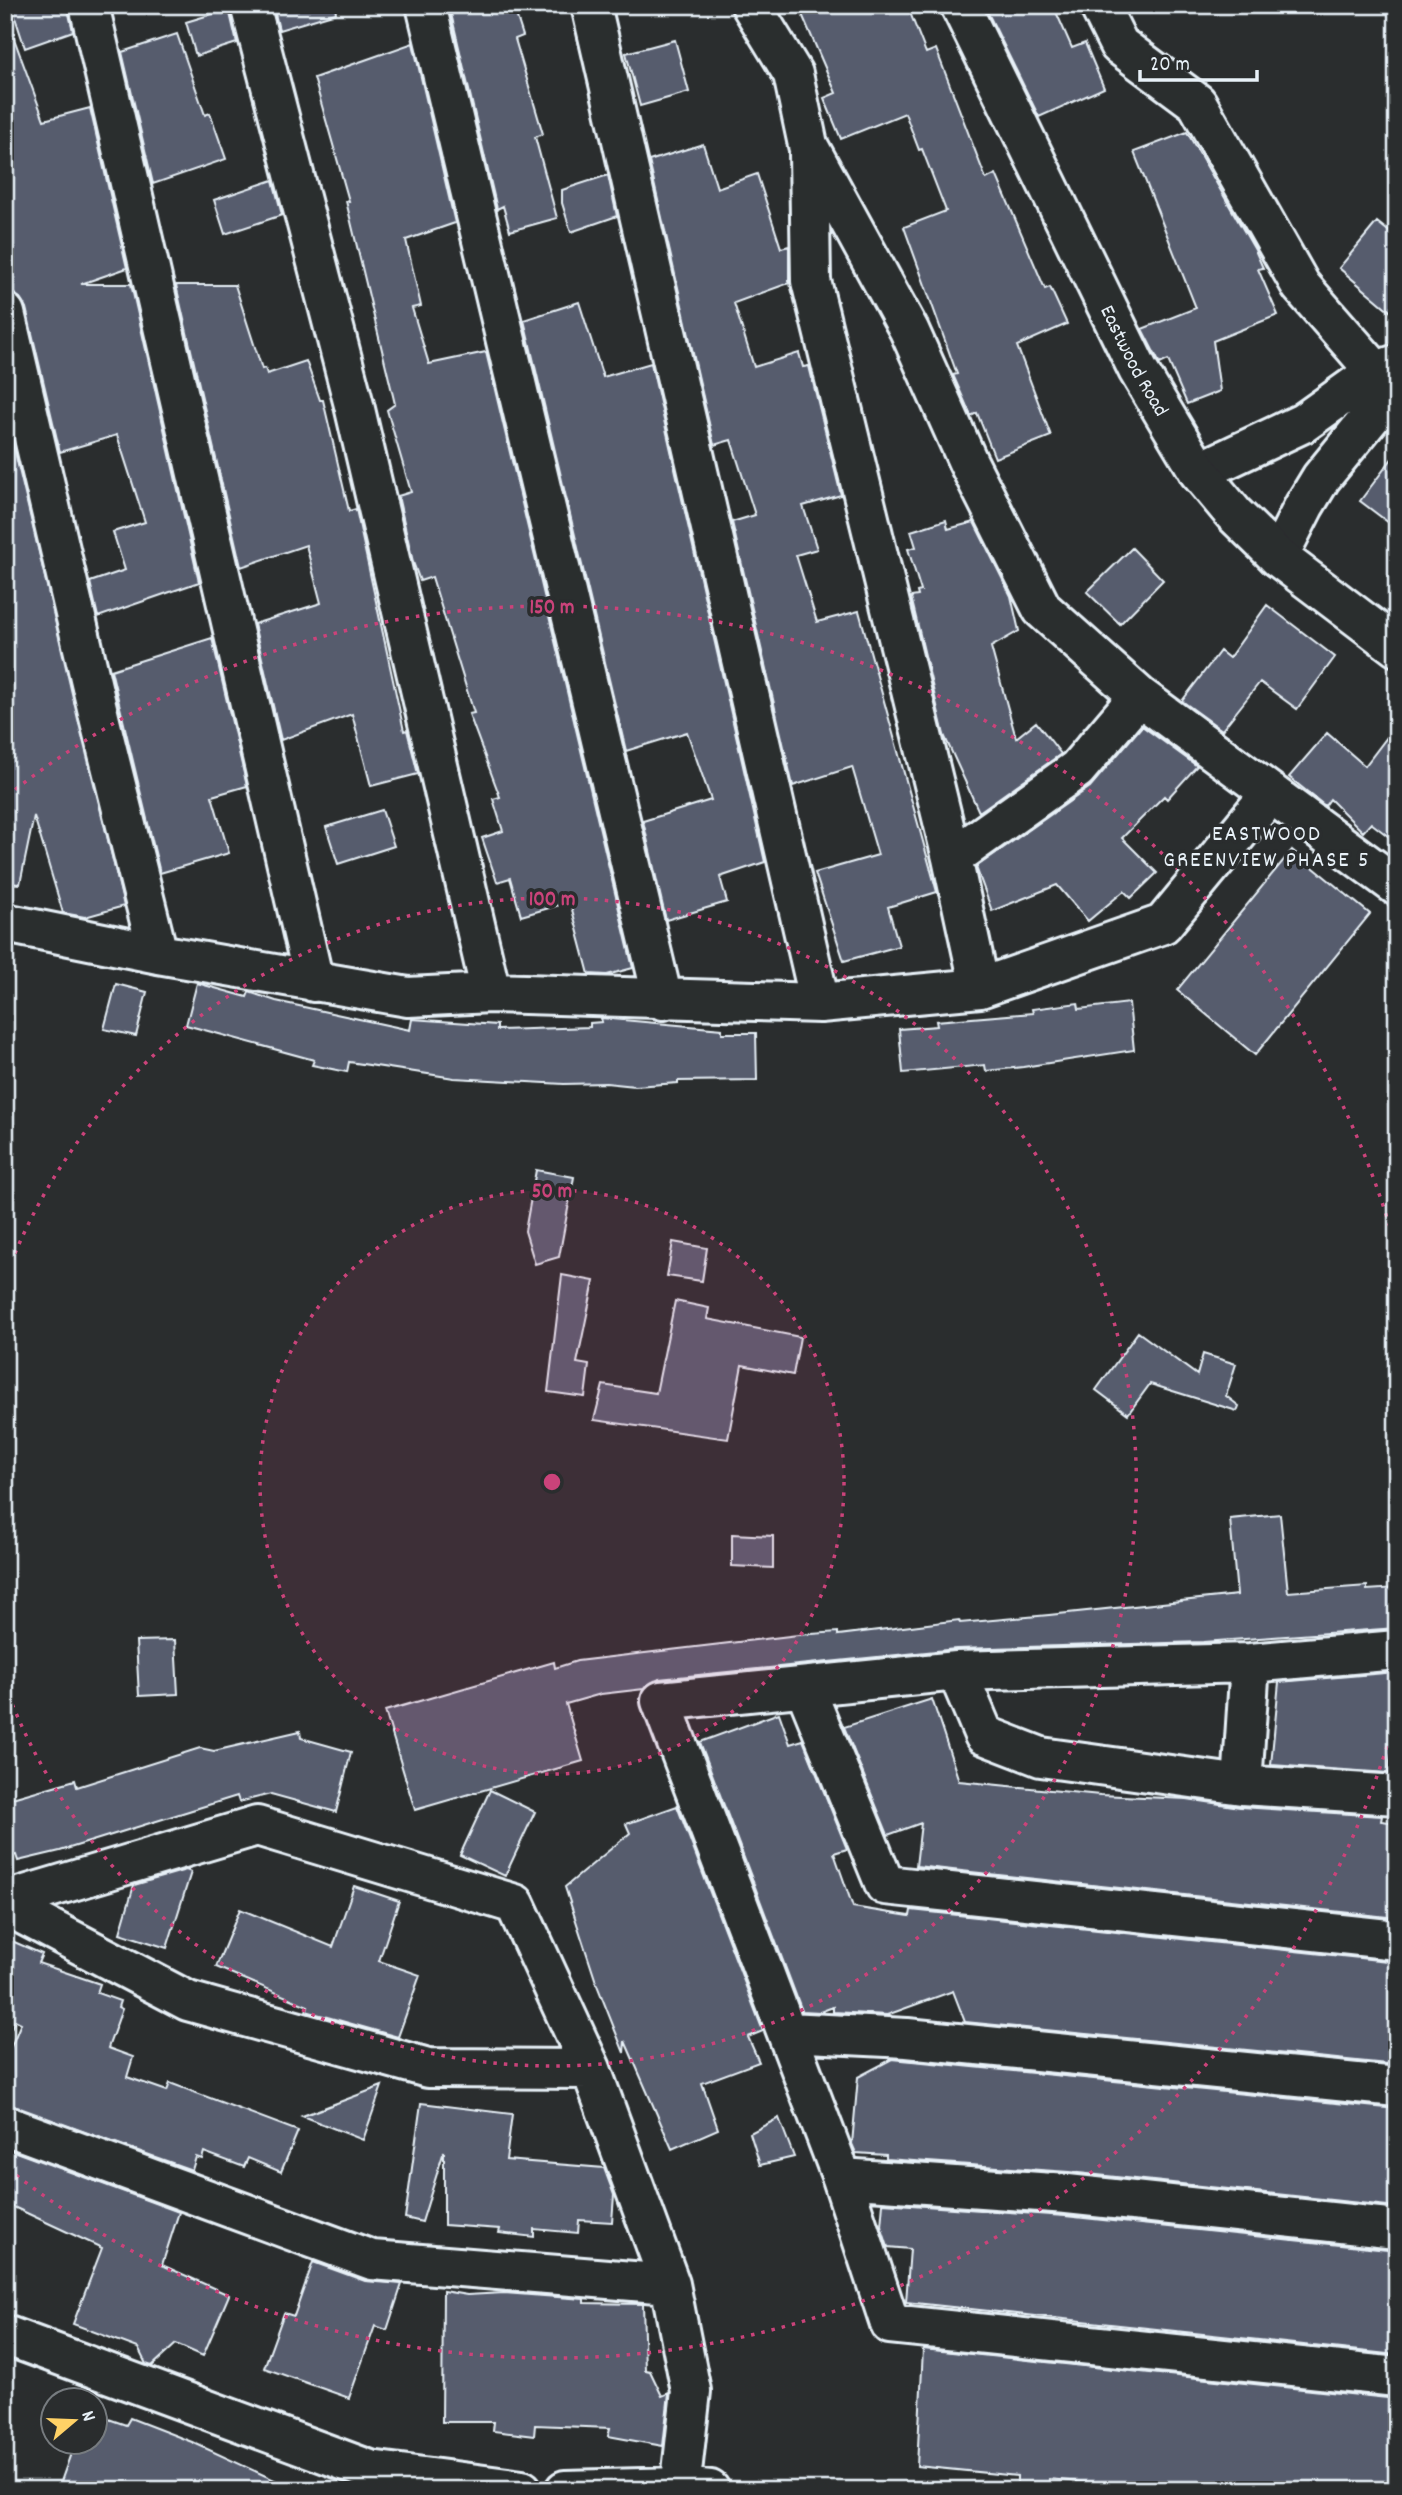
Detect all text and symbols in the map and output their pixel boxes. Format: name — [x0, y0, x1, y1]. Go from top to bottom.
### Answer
scale bar — [1140, 38, 1257, 82]
text: 20 m — [1150, 51, 1190, 81]
street label: Eastwood Road — [1091, 301, 1174, 423]
text: 150 m — [529, 594, 575, 624]
district label: EASTWOOD GREENVIEW PHASE 5 — [1163, 819, 1371, 878]
text: 100 m — [529, 886, 575, 916]
text: 50 m — [532, 1178, 572, 1208]
centre of rings — [540, 1470, 564, 1494]
north arrow — [38, 2386, 108, 2456]
text: N — [72, 2408, 101, 2425]

